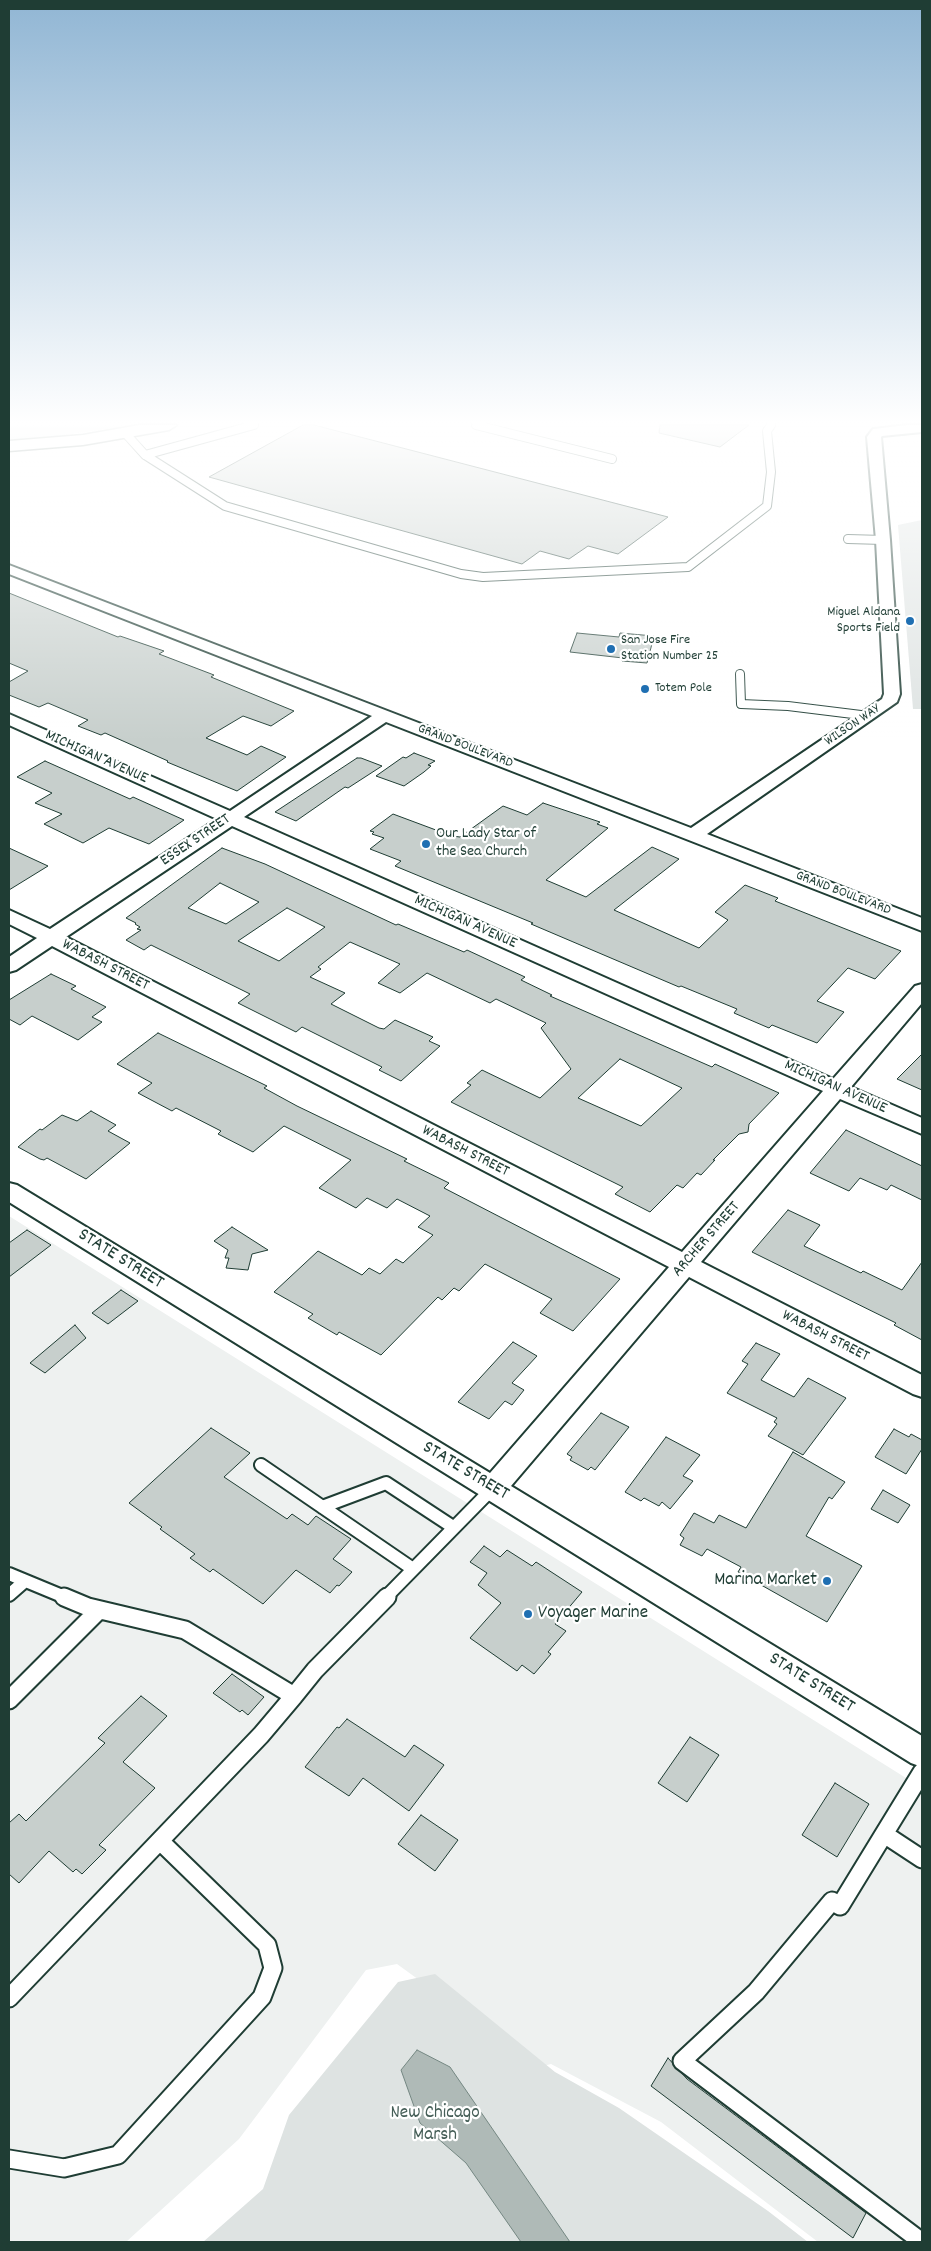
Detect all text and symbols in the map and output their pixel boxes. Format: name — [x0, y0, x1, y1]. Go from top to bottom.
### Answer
place label: Miguel Aldana Sports Field — [827, 605, 900, 638]
marker: Miguel Aldana Sports Field — [904, 615, 916, 627]
place label: San Jose Fire Station Number 25 — [621, 633, 718, 666]
marker: San Jose Fire Station Number 25 — [605, 643, 617, 655]
place label: Totem Pole — [655, 681, 712, 697]
marker: Totem Pole — [639, 683, 651, 695]
street label: WILSON WAY — [822, 701, 884, 751]
street label: GRAND BOULEVARD — [415, 721, 515, 773]
street label: MICHIGAN AVENUE — [42, 727, 150, 789]
street label: ESSEX STREET — [157, 811, 235, 871]
place label: Our Lady Star of the Sea Church — [436, 825, 536, 863]
marker: Our Lady Star of the Sea Church — [420, 838, 432, 850]
street label: GRAND BOULEVARD — [793, 868, 893, 920]
street label: MICHIGAN AVENUE — [411, 892, 519, 954]
street label: WABASH STREET — [58, 936, 152, 996]
street label: MICHIGAN AVENUE — [781, 1057, 889, 1119]
street label: WABASH STREET — [418, 1122, 512, 1182]
street label: ARCHER STREET — [669, 1198, 745, 1282]
street label: STATE STREET — [73, 1225, 167, 1295]
street label: WABASH STREET — [778, 1307, 872, 1367]
street label: STATE STREET — [418, 1437, 512, 1507]
place label: Marina Market — [714, 1570, 817, 1592]
marker: Marina Market — [821, 1575, 833, 1587]
place label: Voyager Marine — [538, 1603, 648, 1625]
marker: Voyager Marine — [522, 1608, 534, 1620]
street label: STATE STREET — [764, 1649, 858, 1719]
park label: New Chicago Marsh — [390, 2103, 480, 2147]

